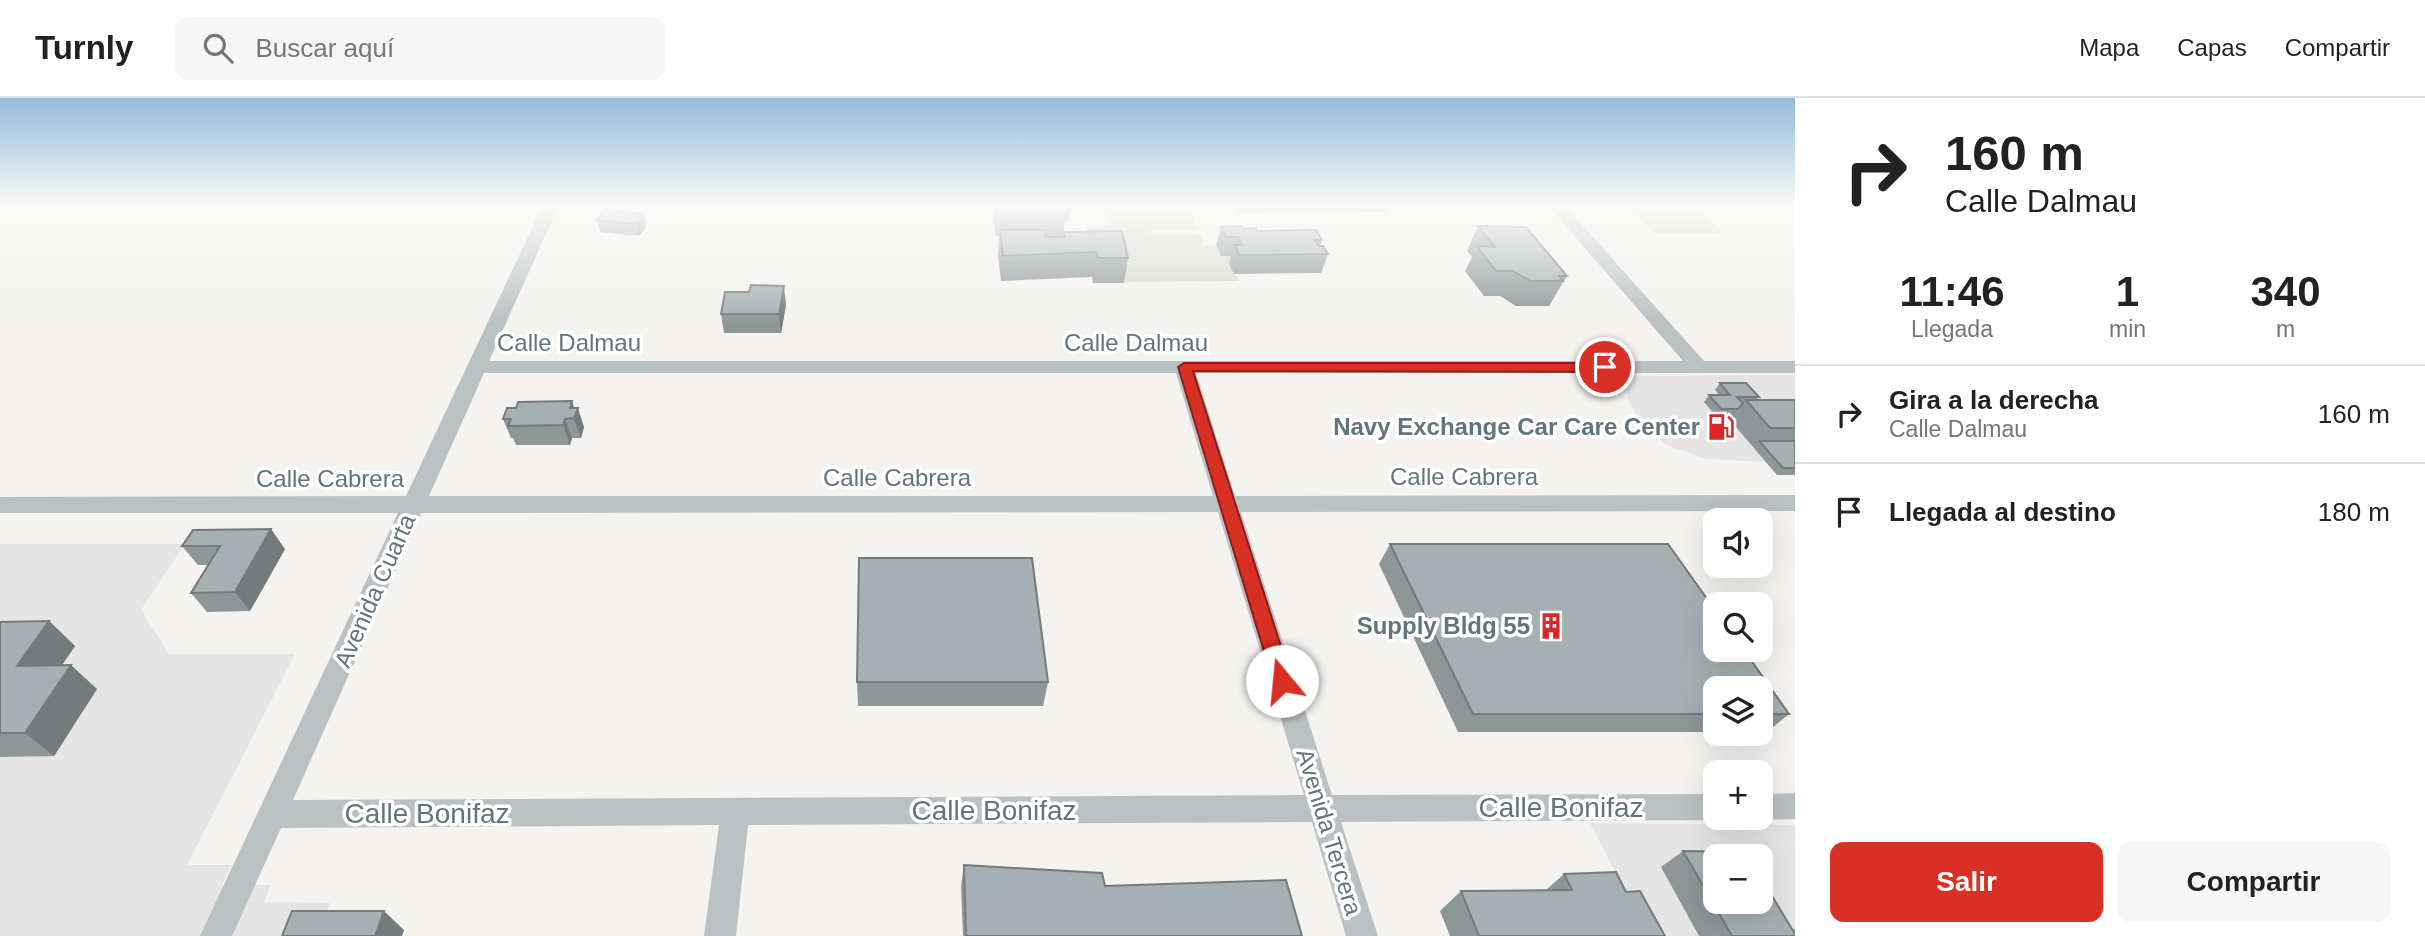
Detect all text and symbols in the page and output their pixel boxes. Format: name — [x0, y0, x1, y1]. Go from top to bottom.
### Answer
search box — [175, 17, 665, 80]
text: Turnly — [35, 29, 133, 66]
icon: search — [199, 29, 237, 67]
text: Buscar aquí — [255, 33, 394, 63]
text: Mapa — [2079, 34, 2139, 61]
text: Capas — [2177, 34, 2247, 61]
text: Compartir — [2285, 34, 2390, 61]
icon: right — [1830, 126, 1921, 217]
text: 160 m — [1945, 126, 2084, 180]
text: Calle Dalmau — [1945, 183, 2137, 219]
text: 11:46 — [1899, 268, 2005, 315]
text: 1 — [2116, 268, 2139, 315]
text: 340 — [2250, 268, 2321, 315]
text: Llegada — [1911, 316, 1993, 342]
text: min — [2109, 316, 2146, 342]
text: m — [2276, 316, 2295, 342]
street label: Calle Dalmau — [497, 329, 641, 356]
street label: Calle Dalmau — [1064, 329, 1208, 356]
pin — [1575, 337, 1635, 397]
icon: arrive — [1586, 348, 1624, 386]
text: Gira a la derecha — [1889, 385, 2099, 415]
icon: right — [1830, 395, 1868, 433]
text: 160 m — [2318, 399, 2390, 429]
fuel station icon: Navy Exchange Car Care Center — [1706, 412, 1736, 442]
place label: Navy Exchange Car Care Center — [1333, 413, 1700, 440]
text: Calle Dalmau — [1889, 416, 2027, 442]
street label: Calle Cabrera — [1390, 463, 1539, 490]
street label: Calle Cabrera — [823, 464, 972, 491]
street label: Calle Cabrera — [256, 465, 405, 492]
icon: arrive — [1830, 493, 1868, 531]
text: Llegada al destino — [1889, 497, 2116, 527]
text: 180 m — [2318, 497, 2390, 527]
map controls — [1703, 508, 1773, 914]
button: sound — [1703, 508, 1773, 578]
street label: Avenida Cuarta — [329, 509, 421, 672]
button: search — [1703, 592, 1773, 662]
building icon: Supply Bldg 55 — [1536, 611, 1566, 641]
place label: Supply Bldg 55 — [1357, 612, 1530, 639]
position arrow — [1245, 644, 1319, 718]
button: layers — [1703, 676, 1773, 746]
street label: Avenida Tercera — [1291, 745, 1368, 919]
button: + — [1703, 760, 1773, 830]
street label: Calle Bonifaz — [1479, 792, 1643, 823]
street label: Calle Bonifaz — [912, 795, 1076, 826]
street label: Calle Bonifaz — [345, 798, 509, 829]
button: Salir — [1830, 842, 2103, 922]
button: Compartir — [2117, 842, 2390, 922]
button: − — [1703, 844, 1773, 914]

